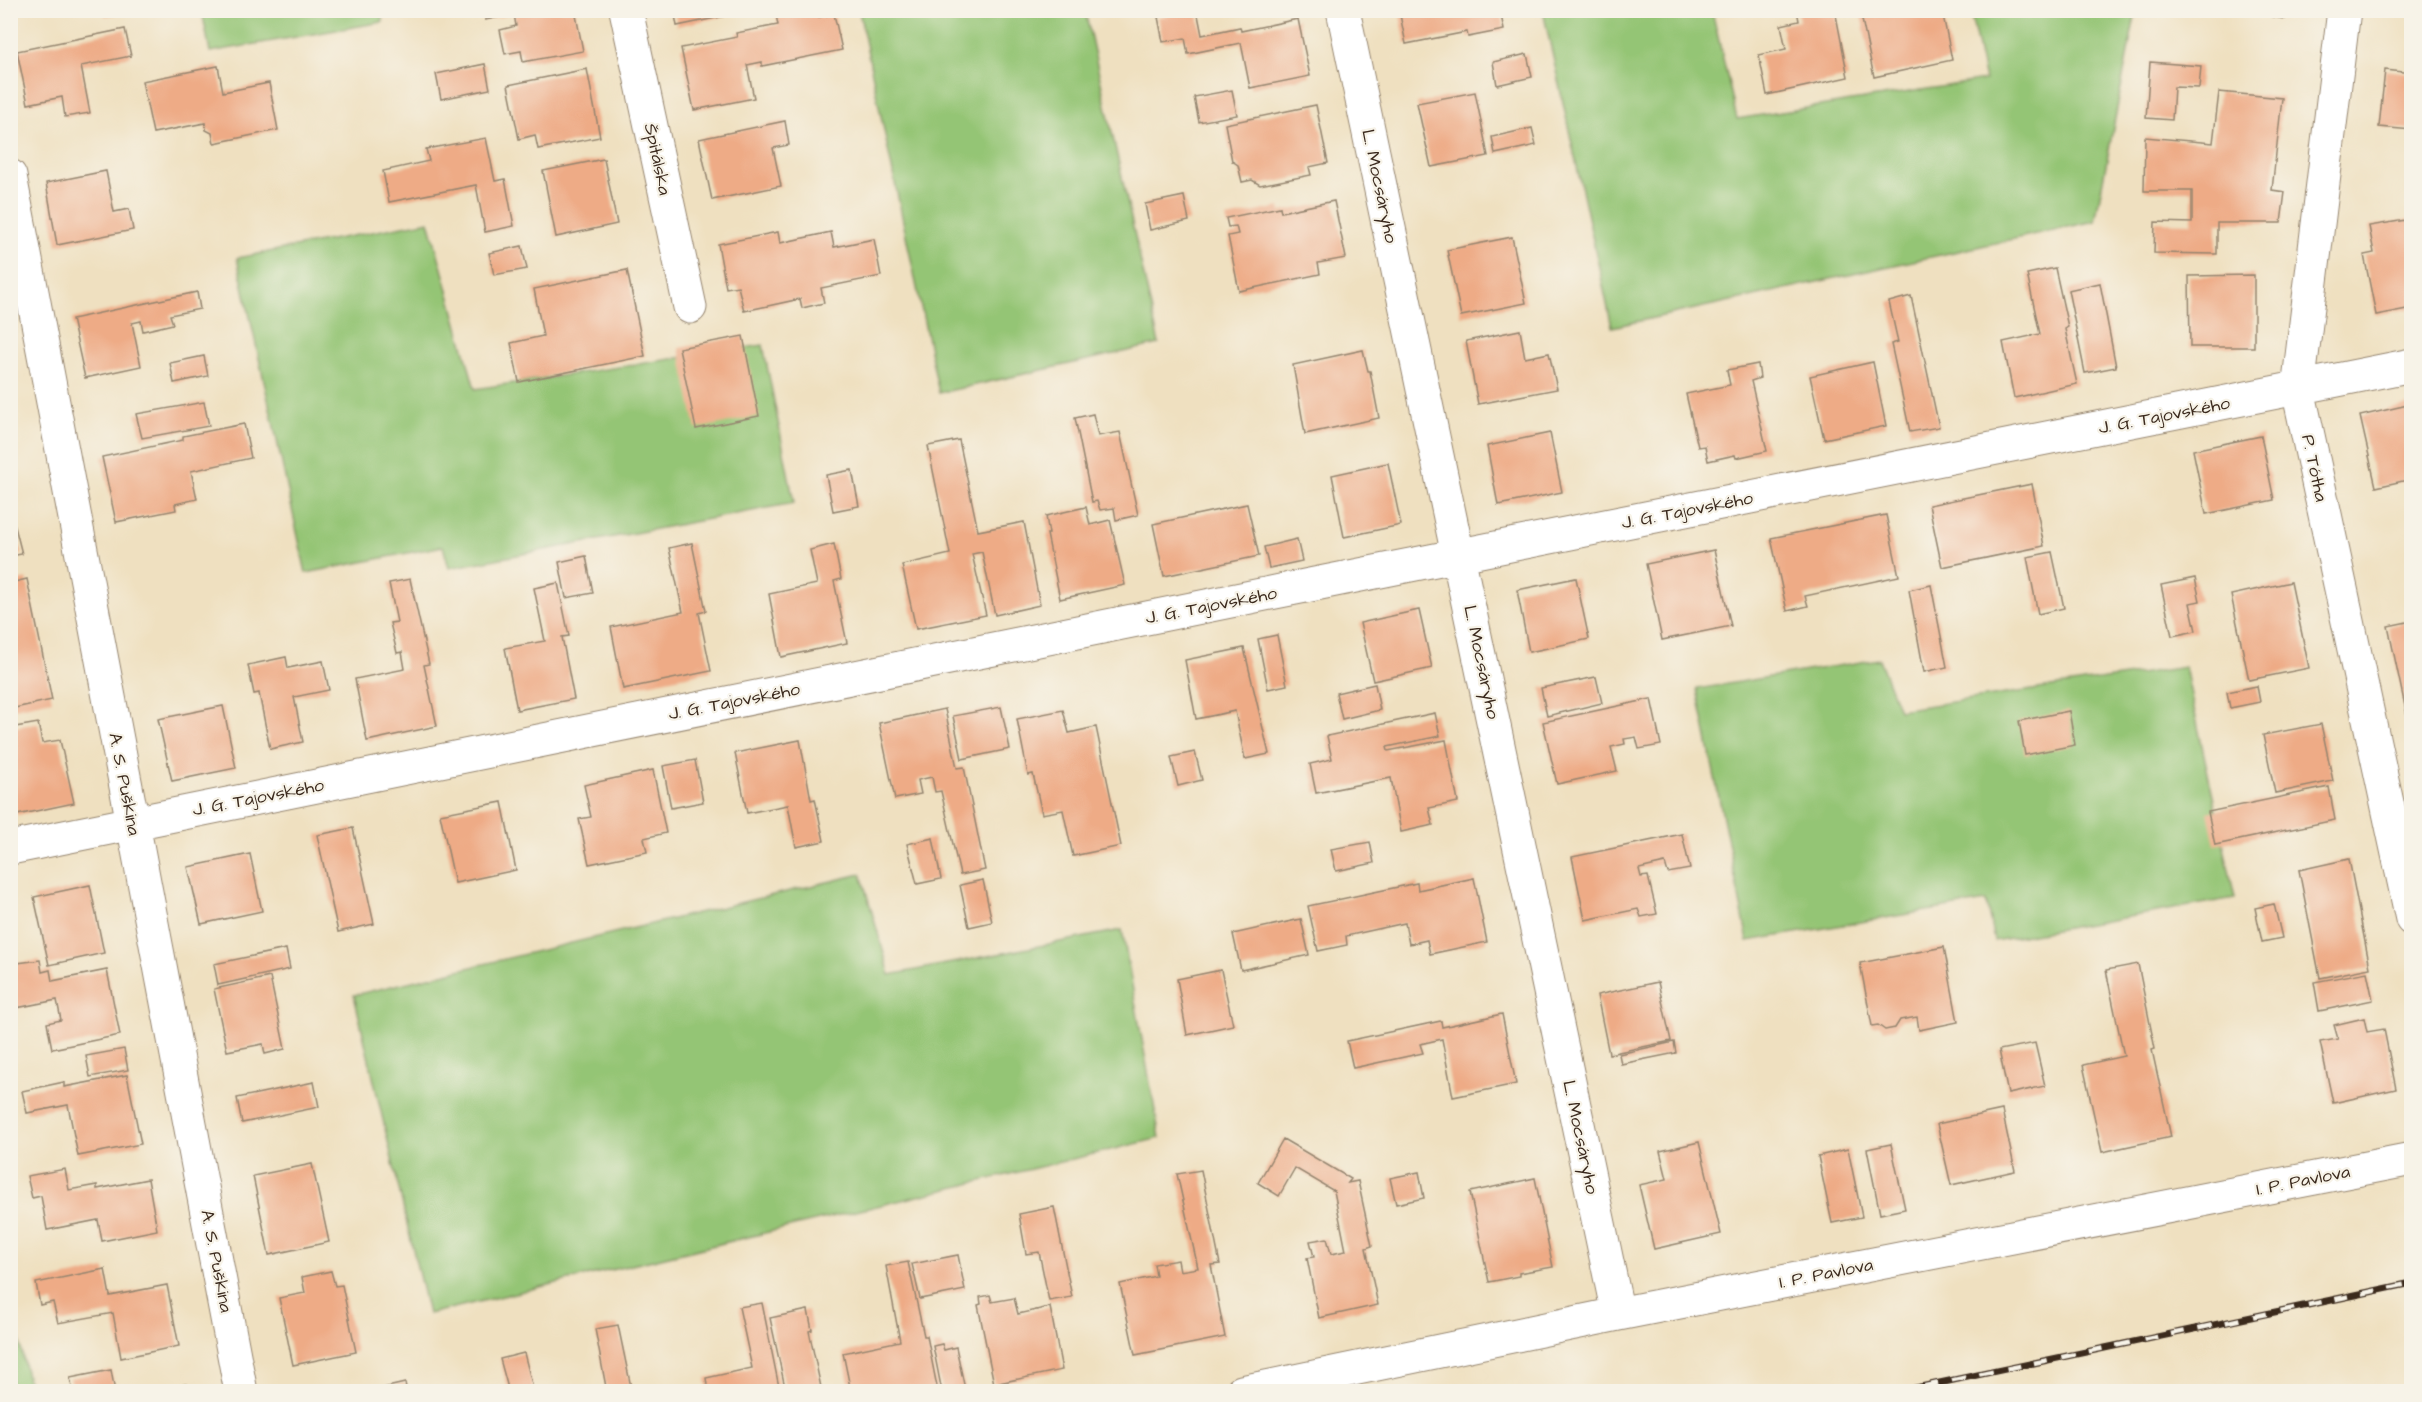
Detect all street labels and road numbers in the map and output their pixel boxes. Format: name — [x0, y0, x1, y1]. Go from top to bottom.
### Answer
street label: Špitálska — [638, 121, 677, 197]
street label: L. Mocsáryho — [1354, 127, 1404, 245]
street label: J. G. Tajovského — [2096, 390, 2232, 440]
street label: P. Tótha — [2295, 432, 2334, 504]
street label: J. G. Tajovského — [1619, 485, 1755, 535]
street label: J. G. Tajovského — [1143, 580, 1279, 630]
street label: L. Mocsáryho — [1456, 603, 1506, 721]
street label: J. G. Tajovského — [666, 676, 802, 726]
street label: A. S. Puškina — [102, 731, 147, 838]
street label: J. G. Tajovského — [190, 772, 326, 822]
street label: L. Mocsáryho — [1555, 1078, 1605, 1196]
street label: I. P. Pavlova — [2254, 1159, 2352, 1202]
street label: A. S. Puškina — [194, 1208, 239, 1315]
street label: I. P. Pavlova — [1777, 1252, 1875, 1295]

